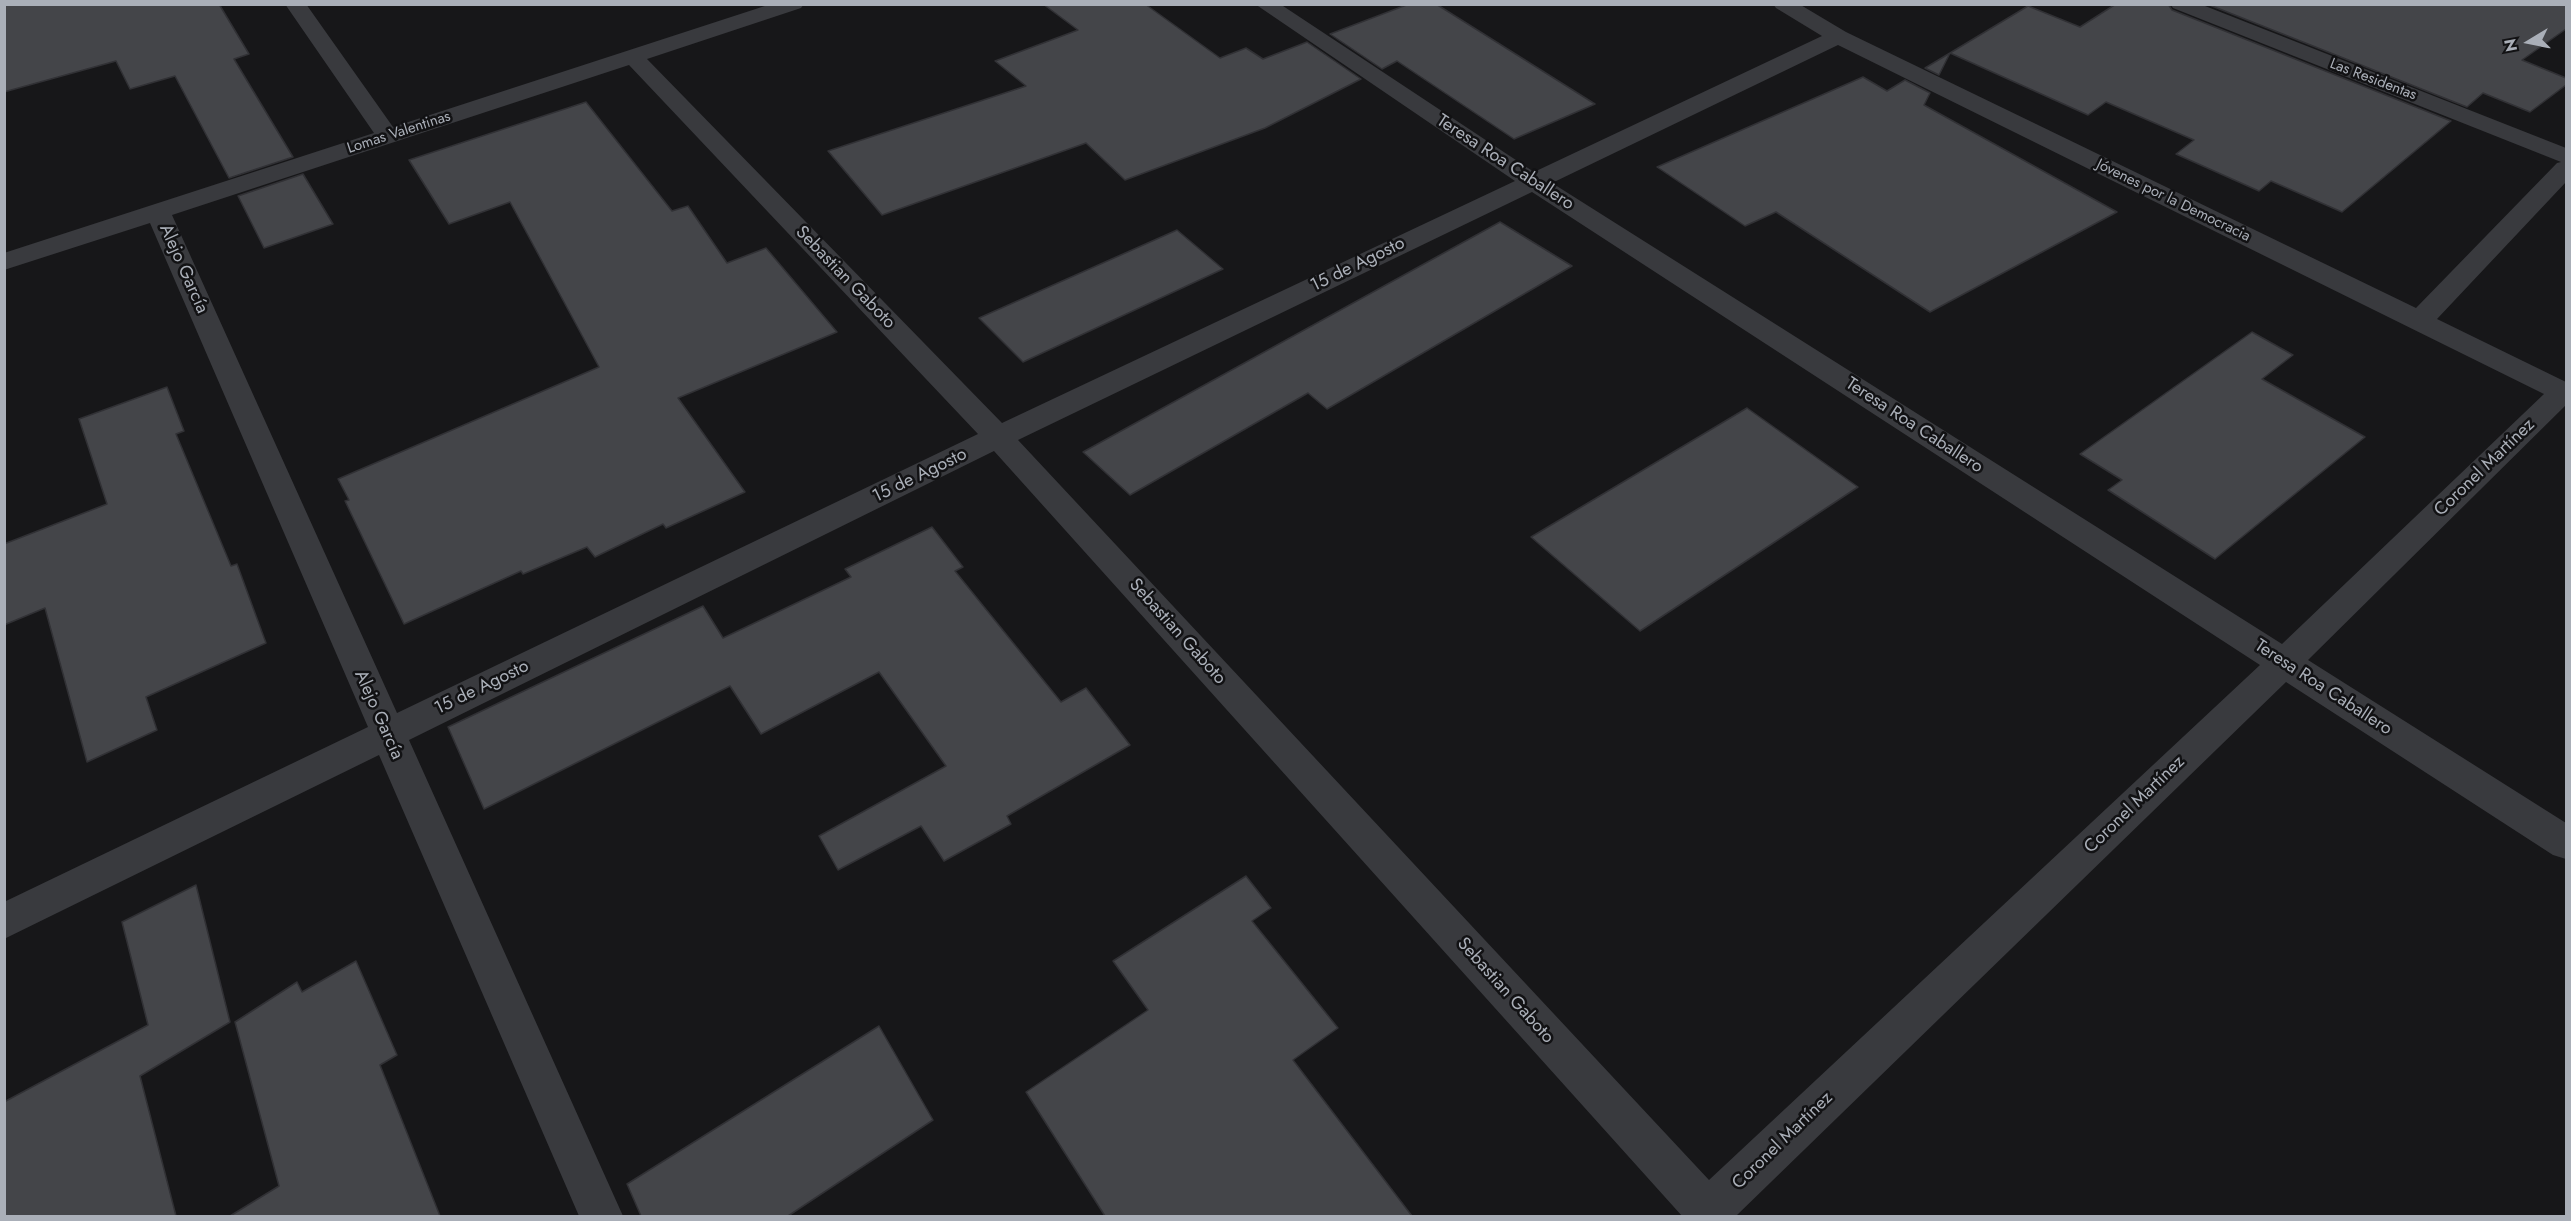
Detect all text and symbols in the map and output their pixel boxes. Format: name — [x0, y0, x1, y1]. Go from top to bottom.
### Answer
north arrow — [2499, 12, 2559, 72]
text: N — [2498, 37, 2523, 53]
street label: Las Residentas — [2327, 55, 2419, 105]
street label: Lomas Valentinas — [345, 108, 453, 158]
street label: Teresa Roa Caballero — [1432, 111, 1578, 215]
street label: Jóvenes por la Democracia — [2093, 156, 2253, 246]
street label: Alejo García — [154, 221, 212, 317]
street label: Sebastian Gaboto — [790, 222, 900, 334]
street label: 15 de Agosto — [1307, 233, 1409, 297]
street label: Teresa Roa Caballero — [1841, 374, 1987, 478]
street label: Coronel Martínez — [2430, 415, 2540, 521]
street label: 15 de Agosto — [869, 444, 971, 508]
street label: Sebastian Gaboto — [1124, 575, 1230, 689]
street label: Teresa Roa Caballero — [2250, 636, 2396, 740]
street label: 15 de Agosto — [431, 656, 533, 720]
street label: Alejo García — [349, 667, 407, 763]
street label: Coronel Martínez — [2080, 752, 2190, 858]
street label: Sebastian Gaboto — [1452, 934, 1558, 1048]
street label: Coronel Martínez — [1728, 1088, 1838, 1194]

